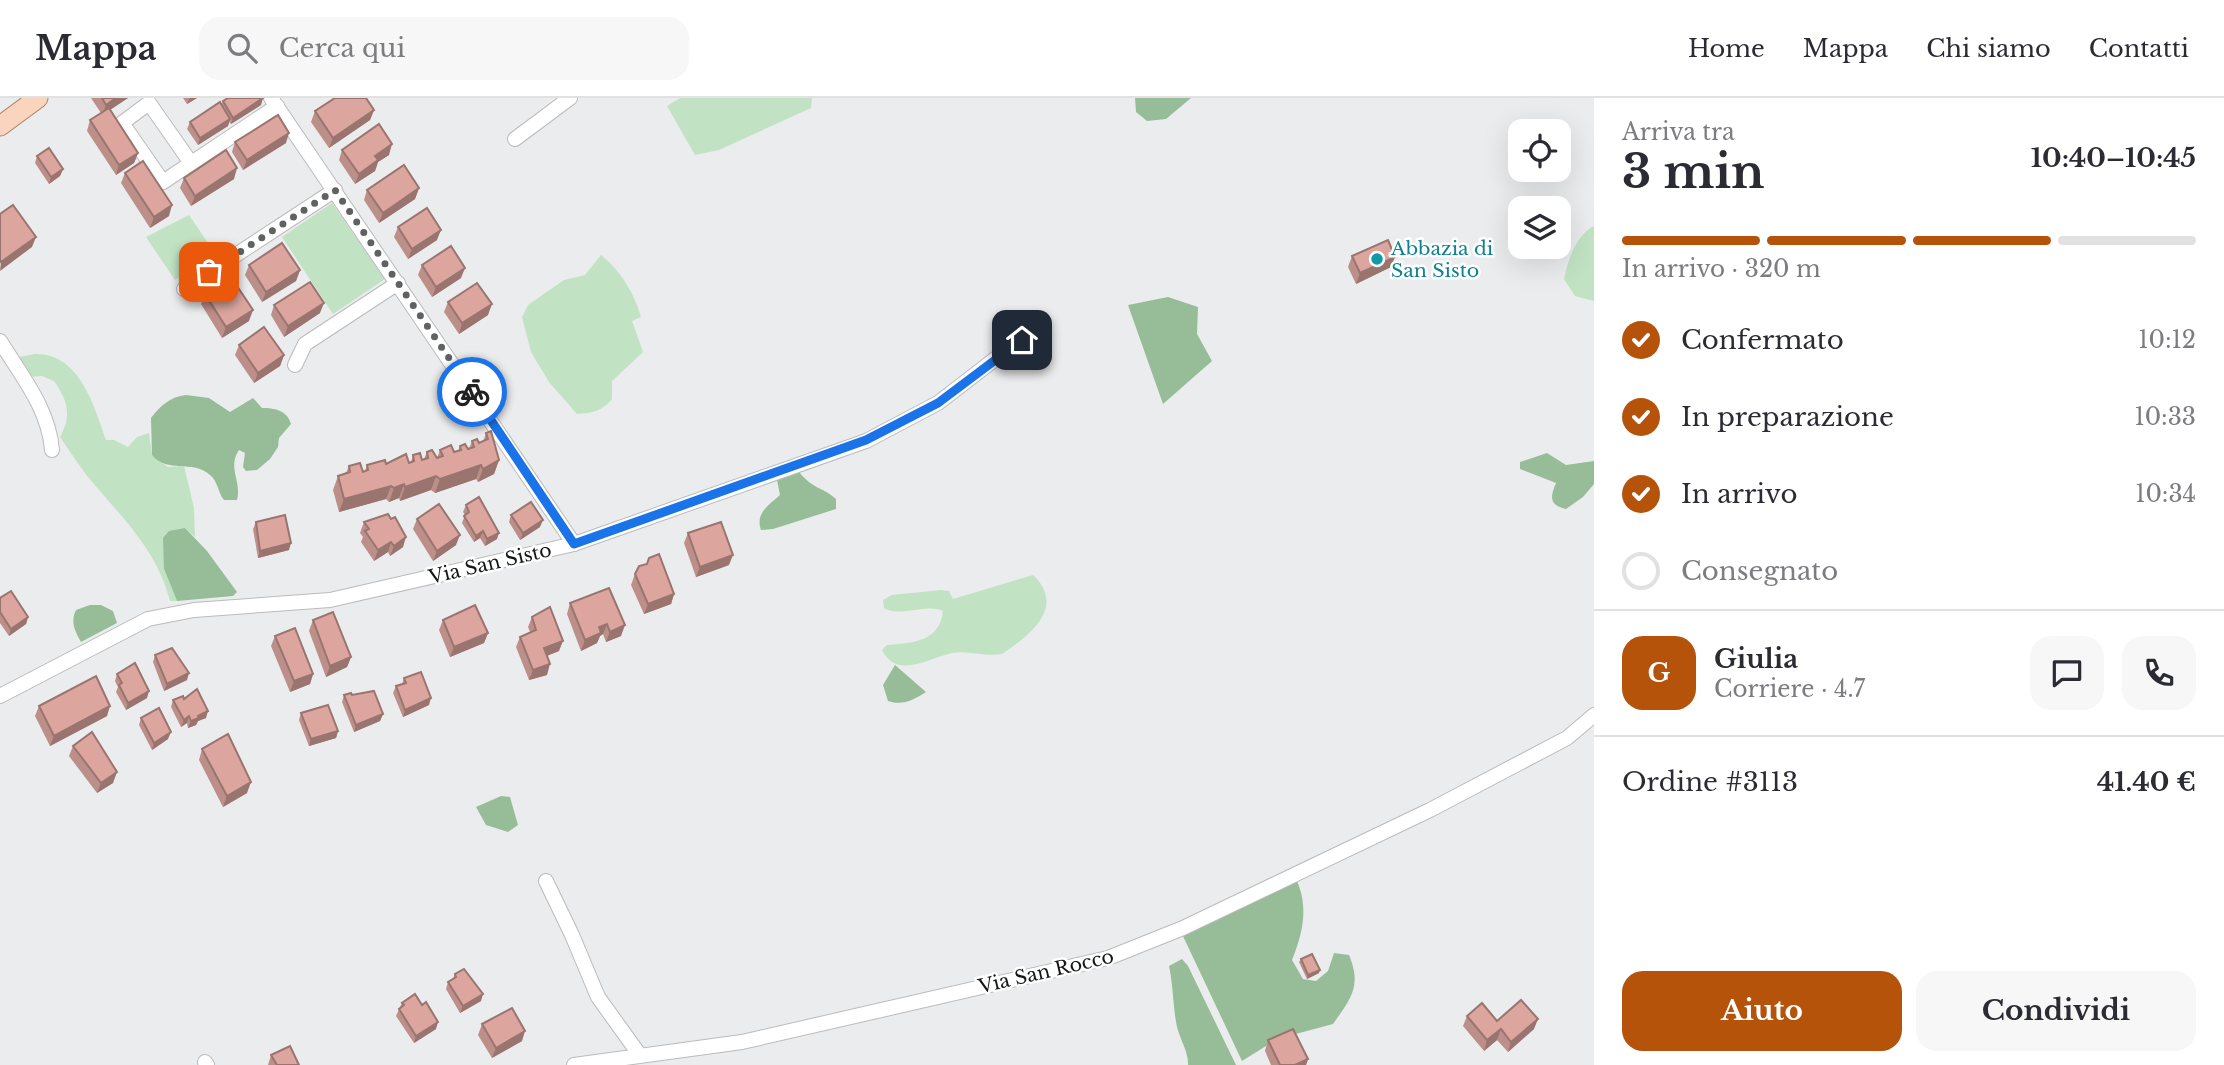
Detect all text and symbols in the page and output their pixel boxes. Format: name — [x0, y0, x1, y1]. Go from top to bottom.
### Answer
search box — [199, 17, 689, 80]
text: Mappa — [35, 28, 157, 69]
icon: search — [223, 29, 261, 67]
text: Cerca qui — [279, 32, 405, 64]
text: Home — [1688, 34, 1765, 63]
text: Mappa — [1803, 34, 1888, 63]
text: Chi siamo — [1926, 34, 2051, 63]
text: Contatti — [2089, 34, 2189, 63]
text: Arriva tra — [1622, 118, 1735, 146]
map controls — [1508, 119, 1571, 259]
button: locate — [1508, 119, 1571, 182]
text: 10:40–10:45 — [2031, 142, 2196, 174]
text: 3 min — [1622, 143, 1764, 200]
button: layers — [1508, 196, 1571, 259]
place label: Abbazia di San Sisto — [1390, 237, 1494, 282]
pin — [179, 242, 239, 302]
marker: Abbazia di San Sisto — [1369, 251, 1385, 267]
icon: bag — [190, 253, 228, 291]
text: In arrivo · 320 m — [1622, 255, 1821, 283]
pin — [992, 310, 1052, 370]
icon: home — [1003, 321, 1041, 359]
icon: check — [1622, 321, 1660, 359]
text: Confermato — [1681, 324, 1844, 356]
text: 10:12 — [2138, 326, 2196, 354]
courier — [437, 357, 507, 427]
icon: bike — [453, 373, 491, 411]
icon: check — [1622, 398, 1660, 436]
text: In preparazione — [1681, 401, 1894, 433]
text: 10:33 — [2134, 403, 2196, 431]
icon: check — [1622, 475, 1660, 513]
text: In arrivo — [1681, 478, 1797, 510]
text: 10:34 — [2135, 480, 2196, 508]
street label: Via San Sisto — [426, 538, 554, 589]
text: Consegnato — [1681, 555, 1838, 587]
button: chat — [2030, 636, 2104, 710]
button: phone — [2122, 636, 2196, 710]
text: Giulia — [1714, 643, 1798, 675]
text: G — [1648, 657, 1670, 689]
text: Corriere · 4.7 — [1714, 675, 1865, 703]
text: Ordine #3113 — [1622, 766, 1798, 798]
text: 41.40 € — [2097, 766, 2196, 798]
street label: Via San Rocco — [975, 945, 1116, 998]
button: Aiuto — [1622, 971, 1902, 1051]
button: Condividi — [1916, 971, 2196, 1051]

